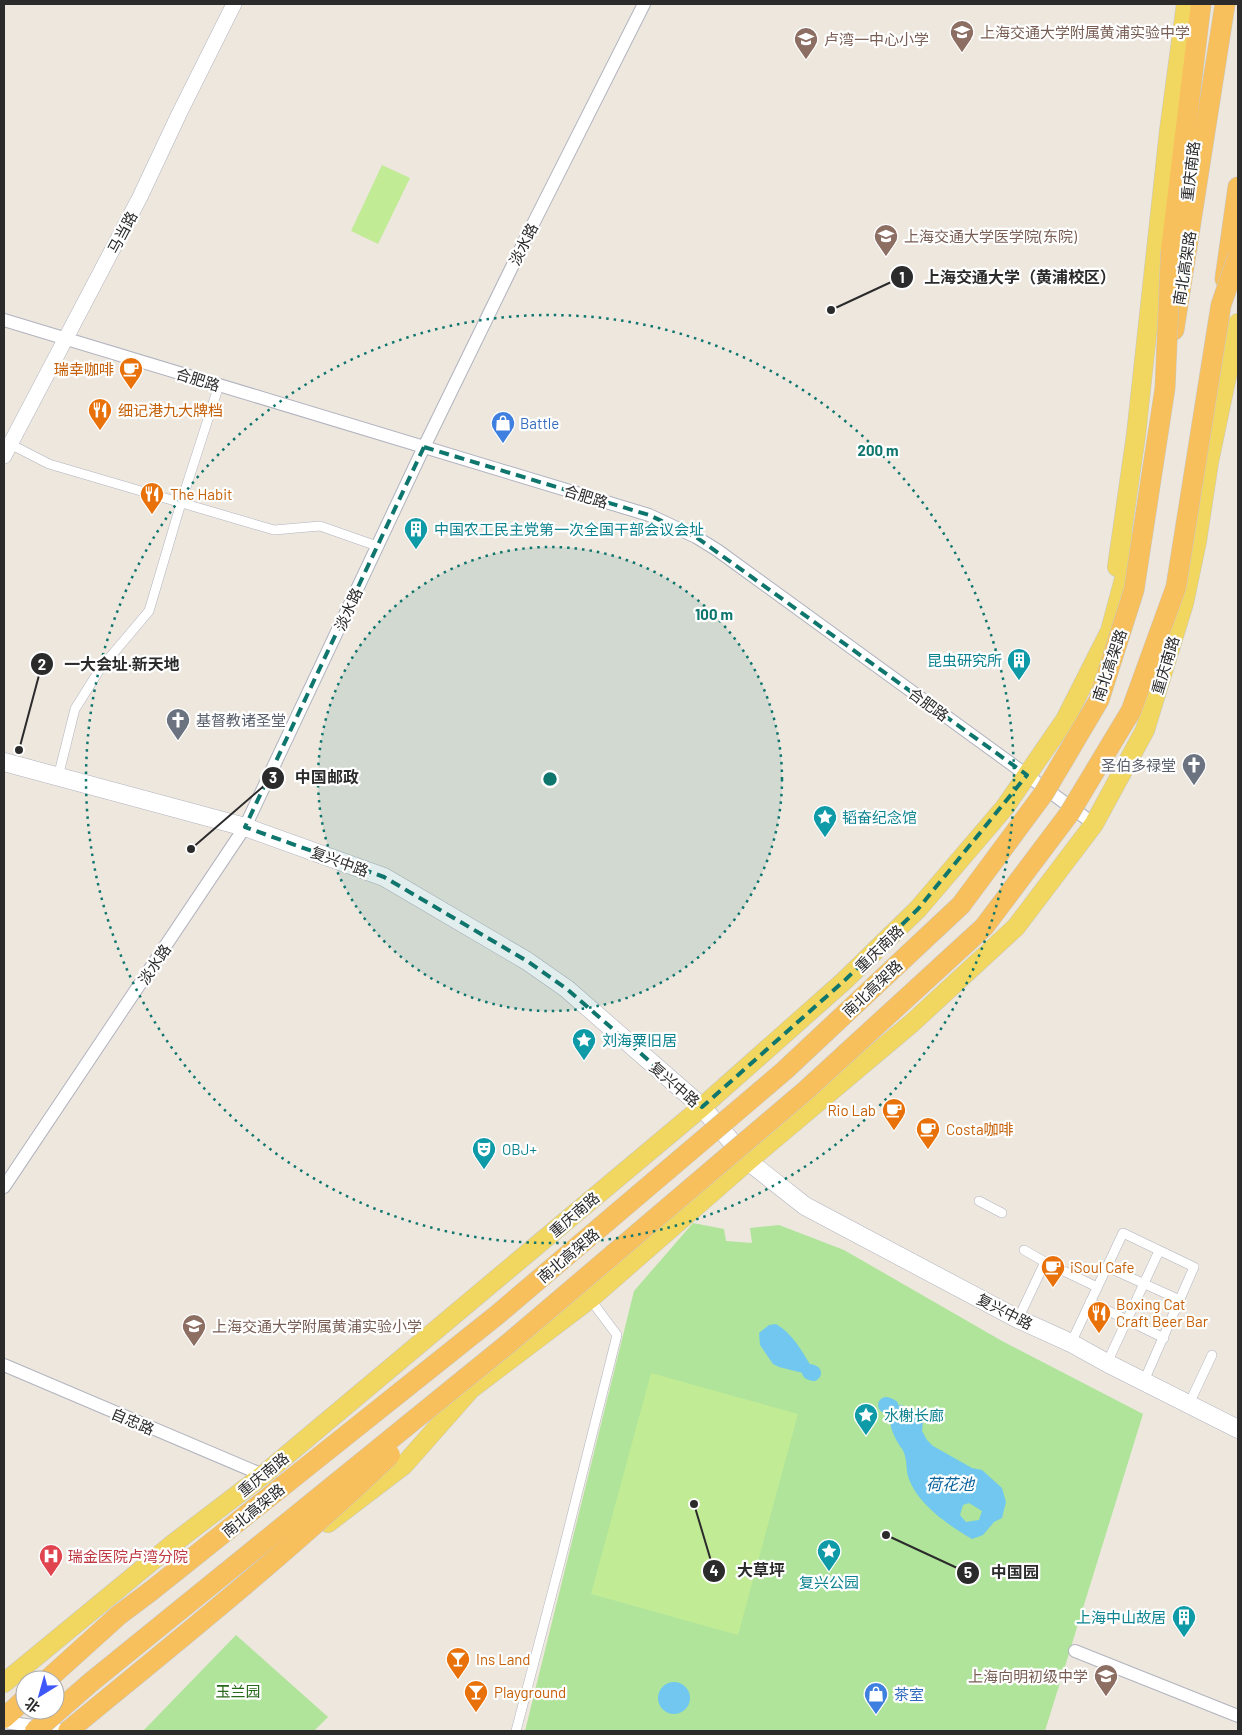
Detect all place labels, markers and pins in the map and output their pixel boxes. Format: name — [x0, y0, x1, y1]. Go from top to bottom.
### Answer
school or university icon: 上海交通大学附属黄浦实验中学 — [949, 19, 975, 53]
place label: 上海交通大学附属黄浦实验中学 — [980, 23, 1190, 41]
school or university icon: 卢湾一中心小学 — [793, 26, 819, 60]
place label: 卢湾一中心小学 — [824, 30, 929, 48]
school or university icon: 上海交通大学医学院(东院) — [873, 223, 899, 257]
place label: 上海交通大学医学院(东院) — [904, 227, 1077, 245]
callout: 上海交通大学（黄浦校区） — [889, 262, 1126, 293]
cafe icon: 瑞幸咖啡 — [118, 356, 144, 390]
place label: 瑞幸咖啡 — [54, 360, 114, 378]
restaurant icon: 细记港九大牌档 — [87, 397, 113, 431]
place label: 细记港九大牌档 — [118, 401, 223, 419]
shop icon: Battle — [490, 410, 516, 444]
place label: Battle — [520, 414, 559, 432]
restaurant icon: The Habit — [139, 481, 165, 515]
place label: The Habit — [170, 485, 232, 503]
building icon: 中国农工民主党第一次全国干部会议会址 — [403, 516, 429, 550]
place label: 中国农工民主党第一次全国干部会议会址 — [434, 520, 704, 538]
building icon: 昆虫研究所 — [1006, 647, 1032, 681]
callout: 一大会址·新天地 — [29, 649, 190, 680]
place label: 昆虫研究所 — [927, 651, 1002, 669]
church icon: 基督教诸圣堂 — [165, 707, 191, 741]
place label: 基督教诸圣堂 — [196, 711, 286, 729]
church icon: 圣伯多禄堂 — [1181, 752, 1207, 786]
place label: 圣伯多禄堂 — [1101, 756, 1176, 774]
callout: 中国邮政 — [260, 762, 369, 793]
centre of rings — [541, 770, 559, 788]
place icon: 韬奋纪念馆 — [812, 804, 838, 838]
place label: 韬奋纪念馆 — [842, 808, 917, 826]
place icon: 刘海粟旧居 — [571, 1027, 597, 1061]
place label: 刘海粟旧居 — [602, 1031, 677, 1049]
cafe icon: Rio Lab — [881, 1097, 907, 1131]
place label: Rio Lab — [827, 1101, 876, 1119]
cafe icon: Costa咖啡 — [915, 1116, 941, 1150]
place label: Costa咖啡 — [946, 1120, 1014, 1138]
theatre icon: OBJ+ — [471, 1136, 497, 1170]
place label: OBJ+ — [502, 1140, 537, 1158]
cafe icon: iSoul Cafe — [1040, 1254, 1066, 1288]
place label: iSoul Cafe — [1070, 1258, 1135, 1276]
place label: Boxing Cat Craft Beer Bar — [1116, 1295, 1209, 1330]
restaurant icon: Boxing Cat Craft Beer Bar — [1086, 1300, 1112, 1334]
school or university icon: 上海交通大学附属黄浦实验小学 — [181, 1313, 207, 1347]
place label: 上海交通大学附属黄浦实验小学 — [212, 1317, 422, 1335]
place icon: 水榭长廊 — [853, 1402, 879, 1436]
place label: 水榭长廊 — [884, 1406, 944, 1424]
place icon: 复兴公园 — [816, 1538, 842, 1572]
hospital icon: 瑞金医院卢湾分院 — [38, 1543, 64, 1577]
place label: 瑞金医院卢湾分院 — [68, 1547, 188, 1565]
callout: 大草坪 — [702, 1555, 795, 1586]
callout: 中国园 — [956, 1557, 1049, 1588]
place label: 复兴公园 — [799, 1573, 859, 1591]
building icon: 上海中山故居 — [1171, 1604, 1197, 1638]
place label: 上海中山故居 — [1076, 1608, 1166, 1626]
bar icon: Ins Land — [445, 1646, 471, 1680]
place label: Ins Land — [476, 1650, 531, 1668]
school or university icon: 上海向明初级中学 — [1093, 1663, 1119, 1697]
place label: 上海向明初级中学 — [968, 1667, 1088, 1685]
bar icon: Playground — [463, 1679, 489, 1713]
shop icon: 茶室 — [863, 1681, 889, 1715]
place label: Playground — [494, 1683, 566, 1701]
place label: 茶室 — [894, 1685, 924, 1703]

